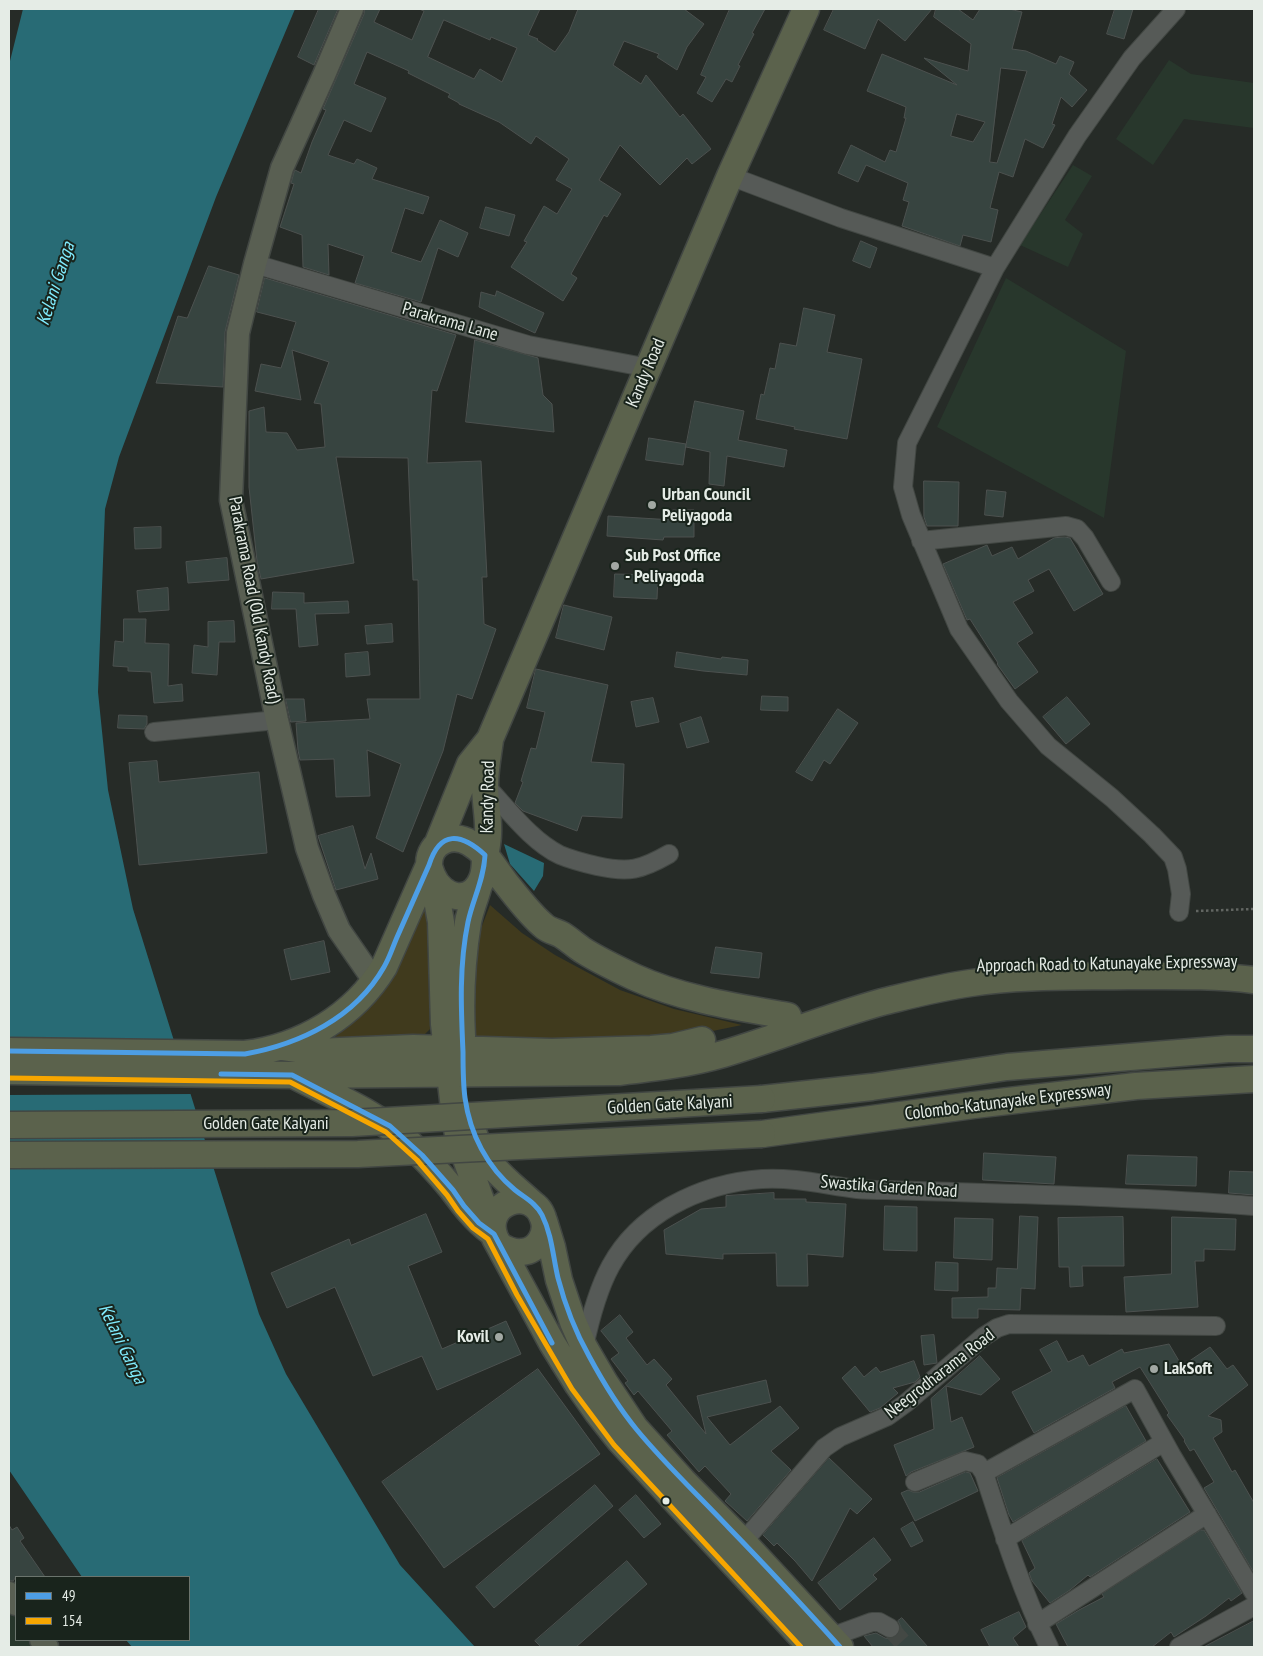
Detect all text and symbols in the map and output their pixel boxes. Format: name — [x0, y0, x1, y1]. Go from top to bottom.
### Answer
water label: Kelani Ganga — [32, 240, 80, 328]
street label: Parakrama Lane — [400, 298, 500, 346]
street label: Kandy Road — [622, 335, 670, 411]
place label: Urban Council Peliyagoda — [662, 484, 750, 526]
street label: Parakrama Road (Old Kandy Road) — [223, 495, 285, 705]
marker: Urban Council Peliyagoda — [646, 499, 658, 511]
place label: Sub Post Office - Peliyagoda — [625, 545, 721, 588]
marker: Sub Post Office - Peliyagoda — [609, 560, 621, 572]
street label: Kandy Road — [477, 760, 499, 834]
street label: Approach Road to Katunayake Expressway — [976, 951, 1238, 977]
street label: Colombo-Katunayake Expressway — [904, 1079, 1112, 1125]
street label: Golden Gate Kalyani — [607, 1091, 733, 1119]
street label: Golden Gate Kalyani — [203, 1113, 329, 1135]
street label: Swastika Garden Road — [820, 1171, 958, 1203]
water label: Kelani Ganga — [93, 1300, 151, 1388]
street label: Neegrodharama Road — [881, 1324, 999, 1424]
place label: Kovil — [457, 1326, 489, 1348]
marker: Kovil — [493, 1331, 505, 1343]
place label: LakSoft — [1164, 1358, 1212, 1380]
marker: LakSoft — [1148, 1363, 1160, 1375]
unlabelled marker — [661, 1496, 671, 1506]
legend — [15, 1576, 190, 1641]
text: 49 — [62, 1586, 76, 1605]
text: 154 — [62, 1611, 82, 1630]

